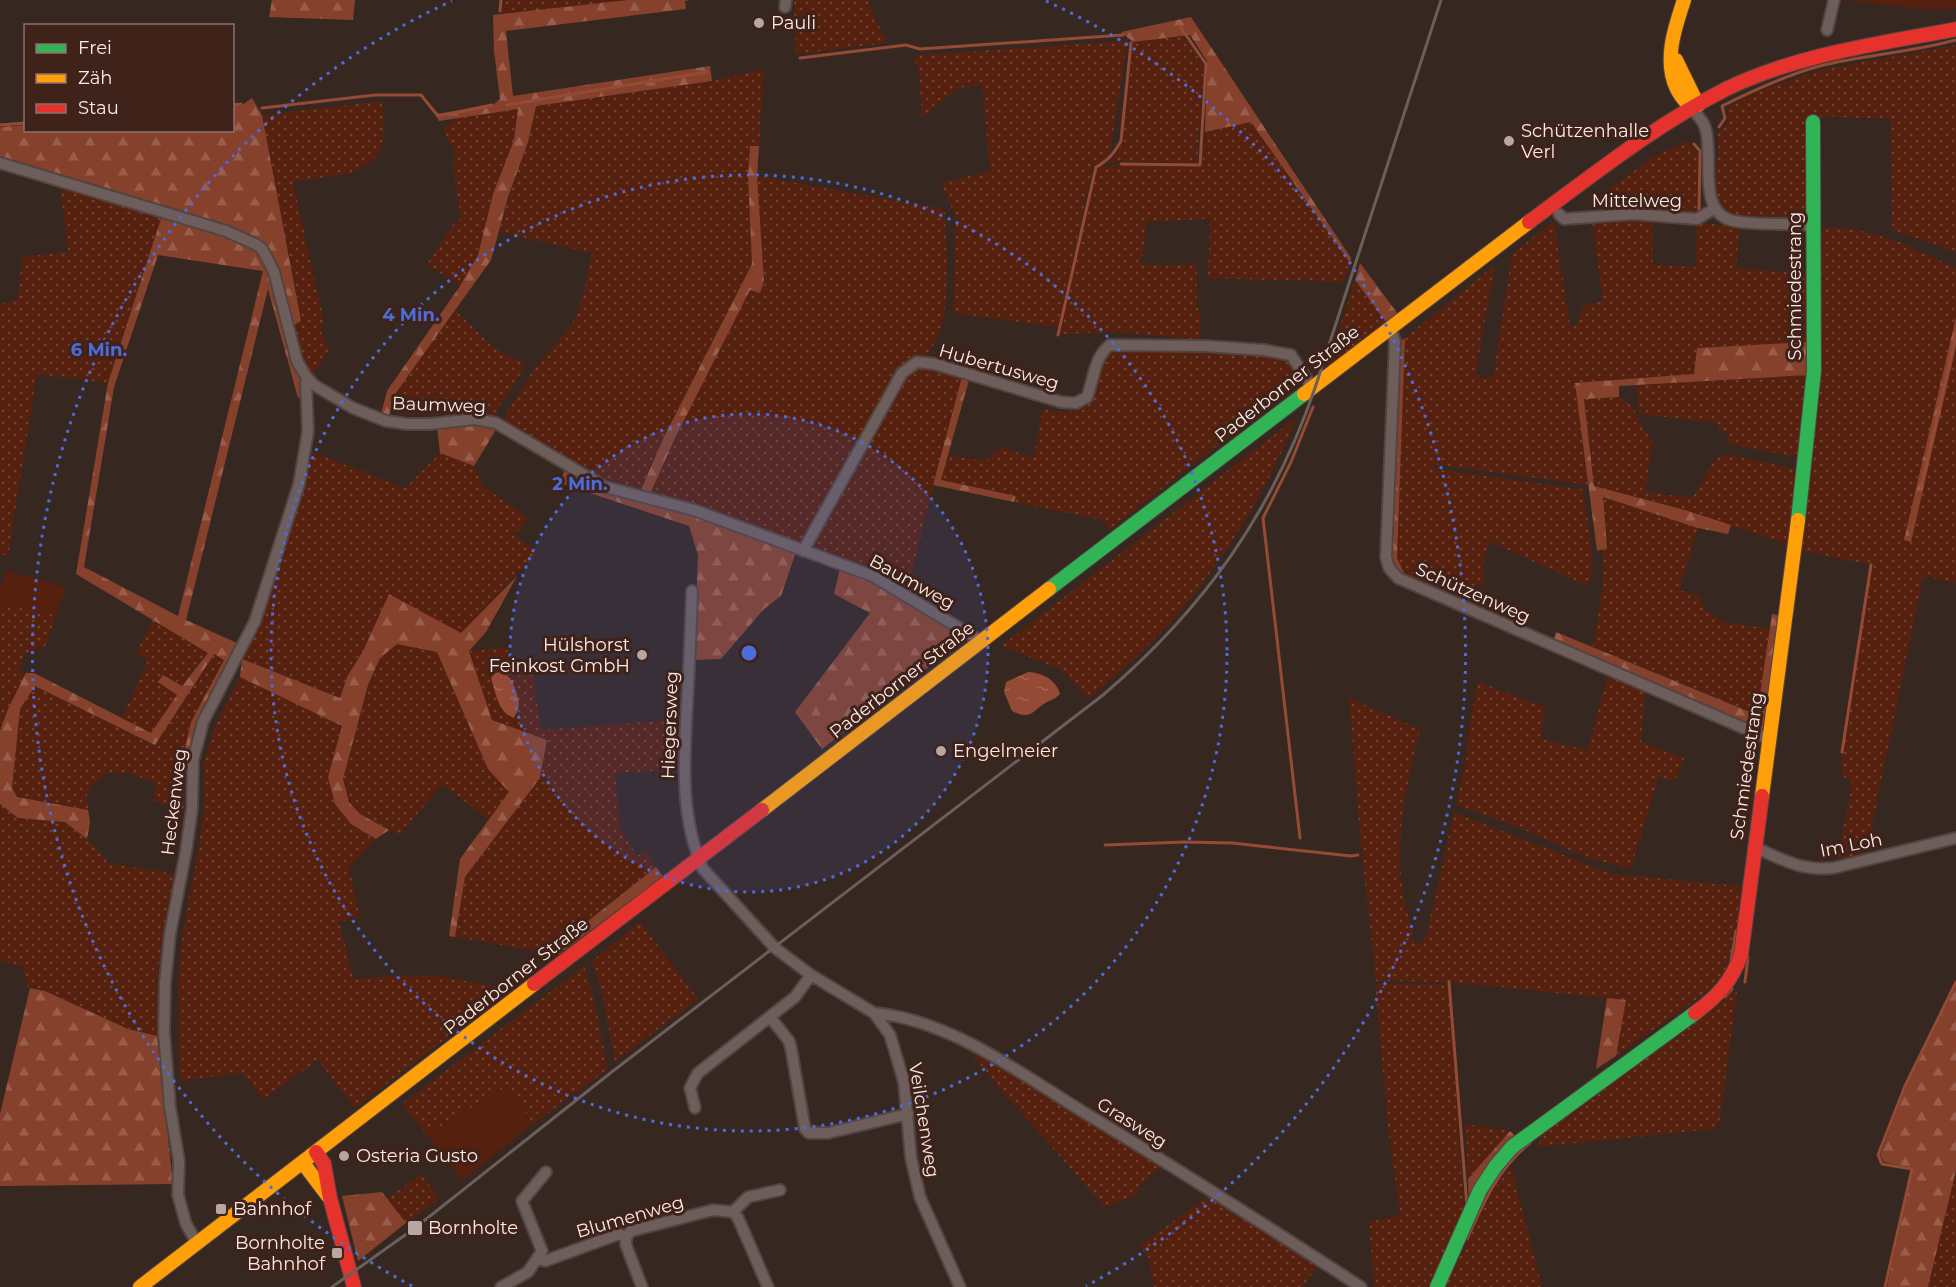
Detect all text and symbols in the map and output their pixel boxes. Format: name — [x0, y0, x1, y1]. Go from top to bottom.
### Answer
place label: Pauli — [771, 12, 816, 34]
marker: Pauli — [752, 16, 766, 30]
legend — [24, 24, 234, 132]
text: Frei — [78, 37, 112, 59]
text: Zäh — [78, 67, 113, 89]
text: Stau — [78, 97, 119, 119]
place label: Schützenhalle Verl — [1521, 120, 1649, 163]
marker: Schützenhalle Verl — [1502, 134, 1516, 148]
street label: Mittelweg — [1592, 190, 1682, 212]
street label: Schmiedestrang — [1784, 212, 1806, 360]
text: 4 Min. — [382, 304, 440, 326]
street label: Paderborner Straße — [1210, 321, 1364, 447]
text: 6 Min. — [71, 339, 127, 361]
street label: Hubertusweg — [936, 339, 1062, 395]
street label: Baumweg — [392, 392, 486, 418]
text: 2 Min. — [552, 473, 608, 495]
street label: Baumweg — [866, 550, 958, 614]
street label: Schützenweg — [1412, 558, 1534, 628]
street label: Paderborner Straße — [825, 617, 979, 743]
place label: Hülshorst Feinkost GmbH — [489, 634, 630, 677]
centre of rings — [739, 643, 759, 663]
marker: Hülshorst Feinkost GmbH — [635, 648, 649, 662]
street label: Hiegersweg — [657, 671, 683, 779]
street label: Schmiedestrang — [1726, 691, 1768, 841]
place label: Engelmeier — [953, 740, 1058, 762]
marker: Engelmeier — [934, 744, 948, 758]
street label: Heckenweg — [157, 747, 191, 857]
street label: Im Loh — [1818, 828, 1884, 862]
street label: Paderborner Straße — [439, 913, 593, 1039]
street label: Veilchenweg — [904, 1061, 944, 1179]
street label: Grasweg — [1093, 1093, 1171, 1153]
place label: Osteria Gusto — [356, 1145, 478, 1167]
marker: Osteria Gusto — [337, 1149, 351, 1163]
street label: Blumenweg — [574, 1191, 686, 1243]
place label: Bahnhof — [233, 1198, 312, 1220]
marker: Bahnhof — [214, 1202, 228, 1216]
place label: Bornholte — [428, 1217, 518, 1239]
marker: Bornholte — [406, 1219, 424, 1237]
place label: Bornholte Bahnhof — [235, 1232, 326, 1275]
marker: Bornholte Bahnhof — [330, 1246, 344, 1260]

